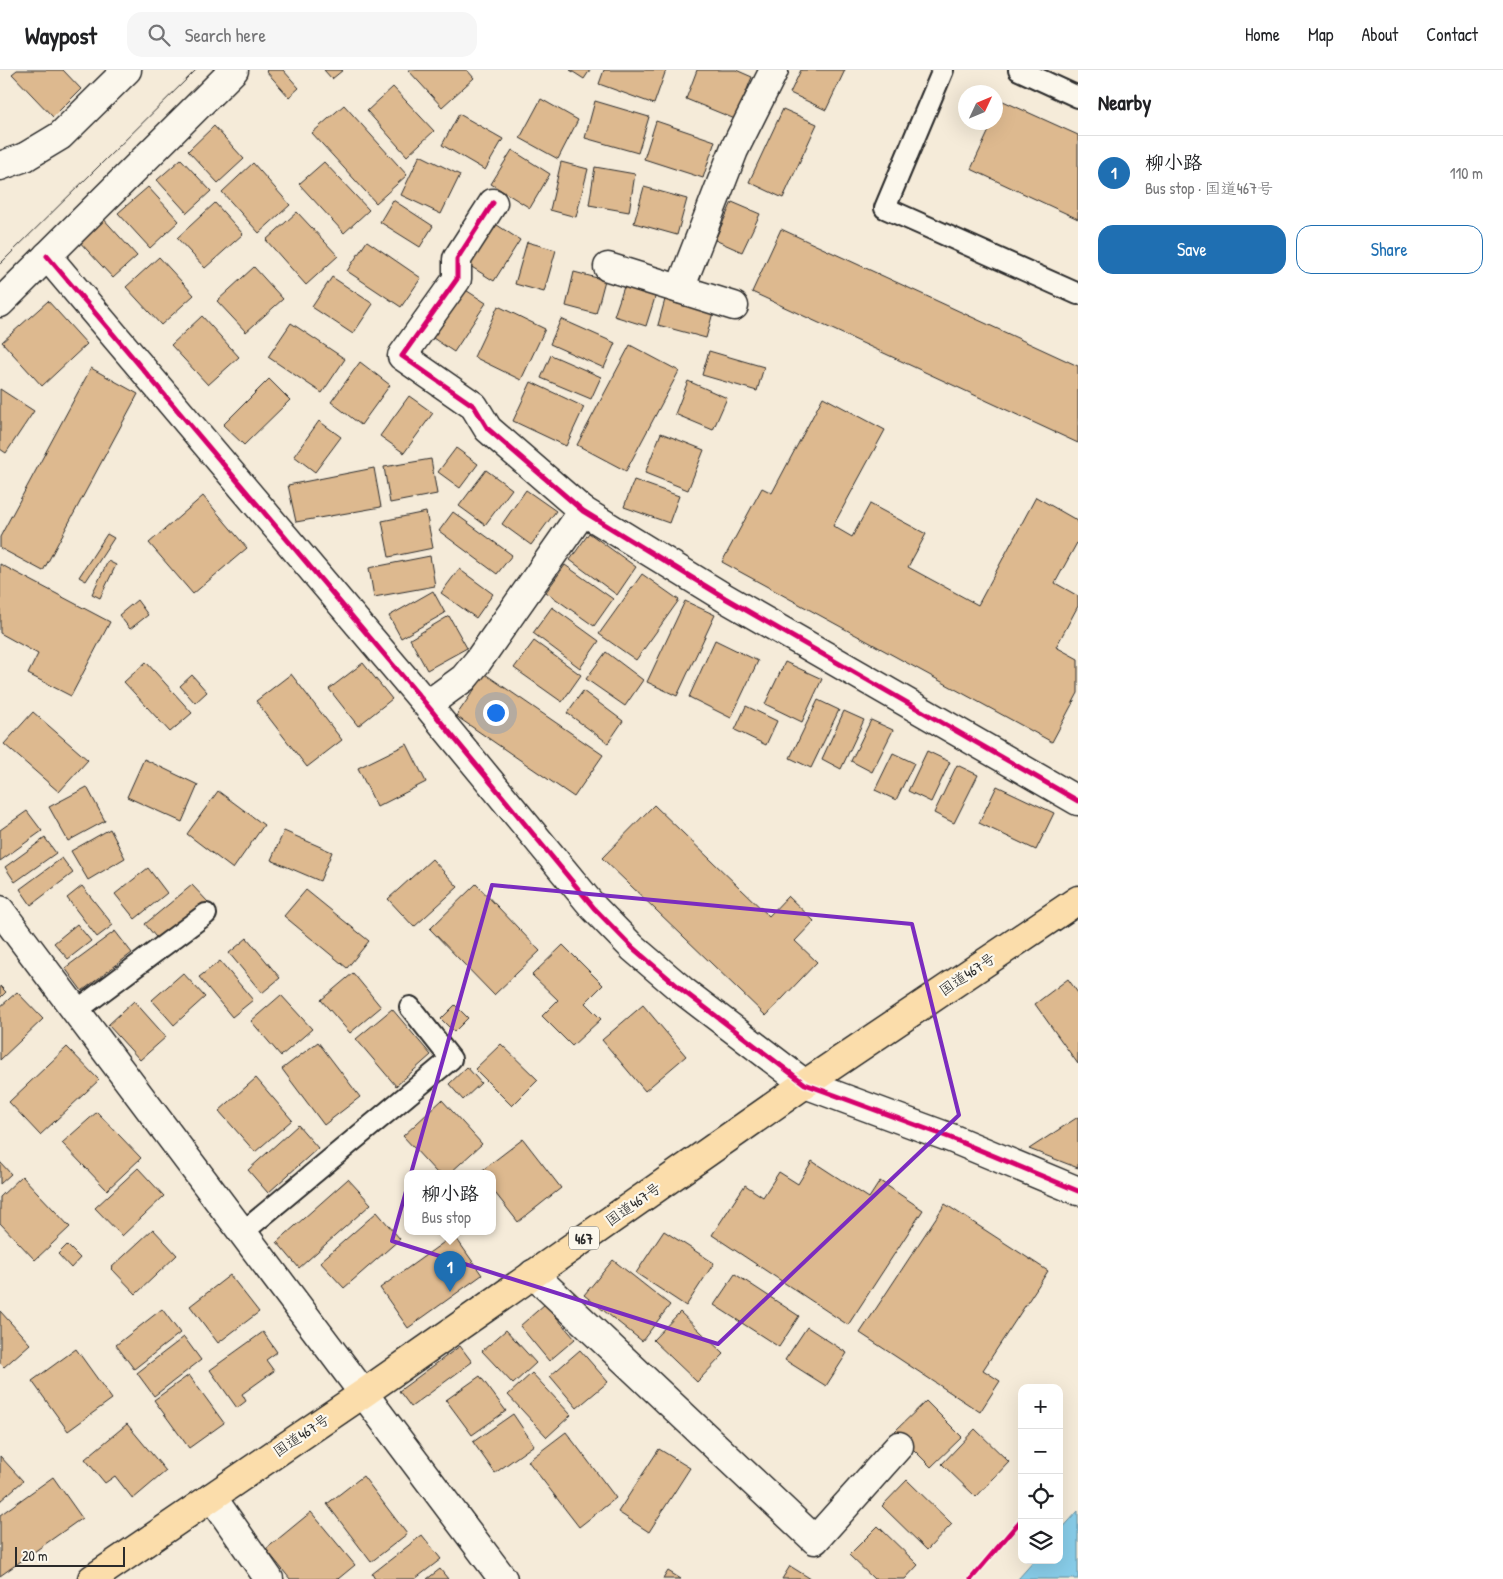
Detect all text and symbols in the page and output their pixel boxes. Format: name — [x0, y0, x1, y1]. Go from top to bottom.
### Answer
search box — [127, 12, 477, 57]
text: Waypost — [25, 19, 97, 51]
icon: search — [145, 21, 173, 49]
text: Search here — [185, 22, 266, 48]
text: Home — [1245, 22, 1280, 47]
text: Map — [1308, 22, 1333, 47]
text: About — [1361, 22, 1398, 47]
text: Contact — [1426, 22, 1478, 47]
north arrow — [958, 85, 1003, 130]
text: Nearby — [1098, 88, 1151, 117]
text: 柳小路 — [1145, 149, 1202, 175]
text: 1 — [1111, 162, 1117, 184]
text: 110 m — [1450, 162, 1483, 184]
text: Bus stop · 国道467号 — [1145, 177, 1273, 199]
button: Save — [1098, 225, 1286, 274]
button: Share — [1296, 225, 1483, 274]
your location — [483, 700, 509, 726]
street label: 国道467号 — [935, 947, 999, 1001]
popup — [404, 1170, 496, 1235]
street label: 国道467号 — [601, 1177, 665, 1231]
text: 柳小路 — [421, 1180, 479, 1206]
text: Bus stop — [421, 1206, 471, 1228]
road number: 467 — [569, 1226, 599, 1250]
pin: 1 — [434, 1251, 466, 1292]
map controls — [1018, 1384, 1063, 1564]
button: + — [1018, 1384, 1063, 1429]
street label: 国道467号 — [269, 1408, 333, 1462]
button: − — [1018, 1429, 1063, 1474]
button: locate — [1018, 1474, 1063, 1519]
button: layers — [1018, 1519, 1063, 1564]
scale bar — [15, 1544, 125, 1567]
text: 20 m — [22, 1546, 48, 1565]

